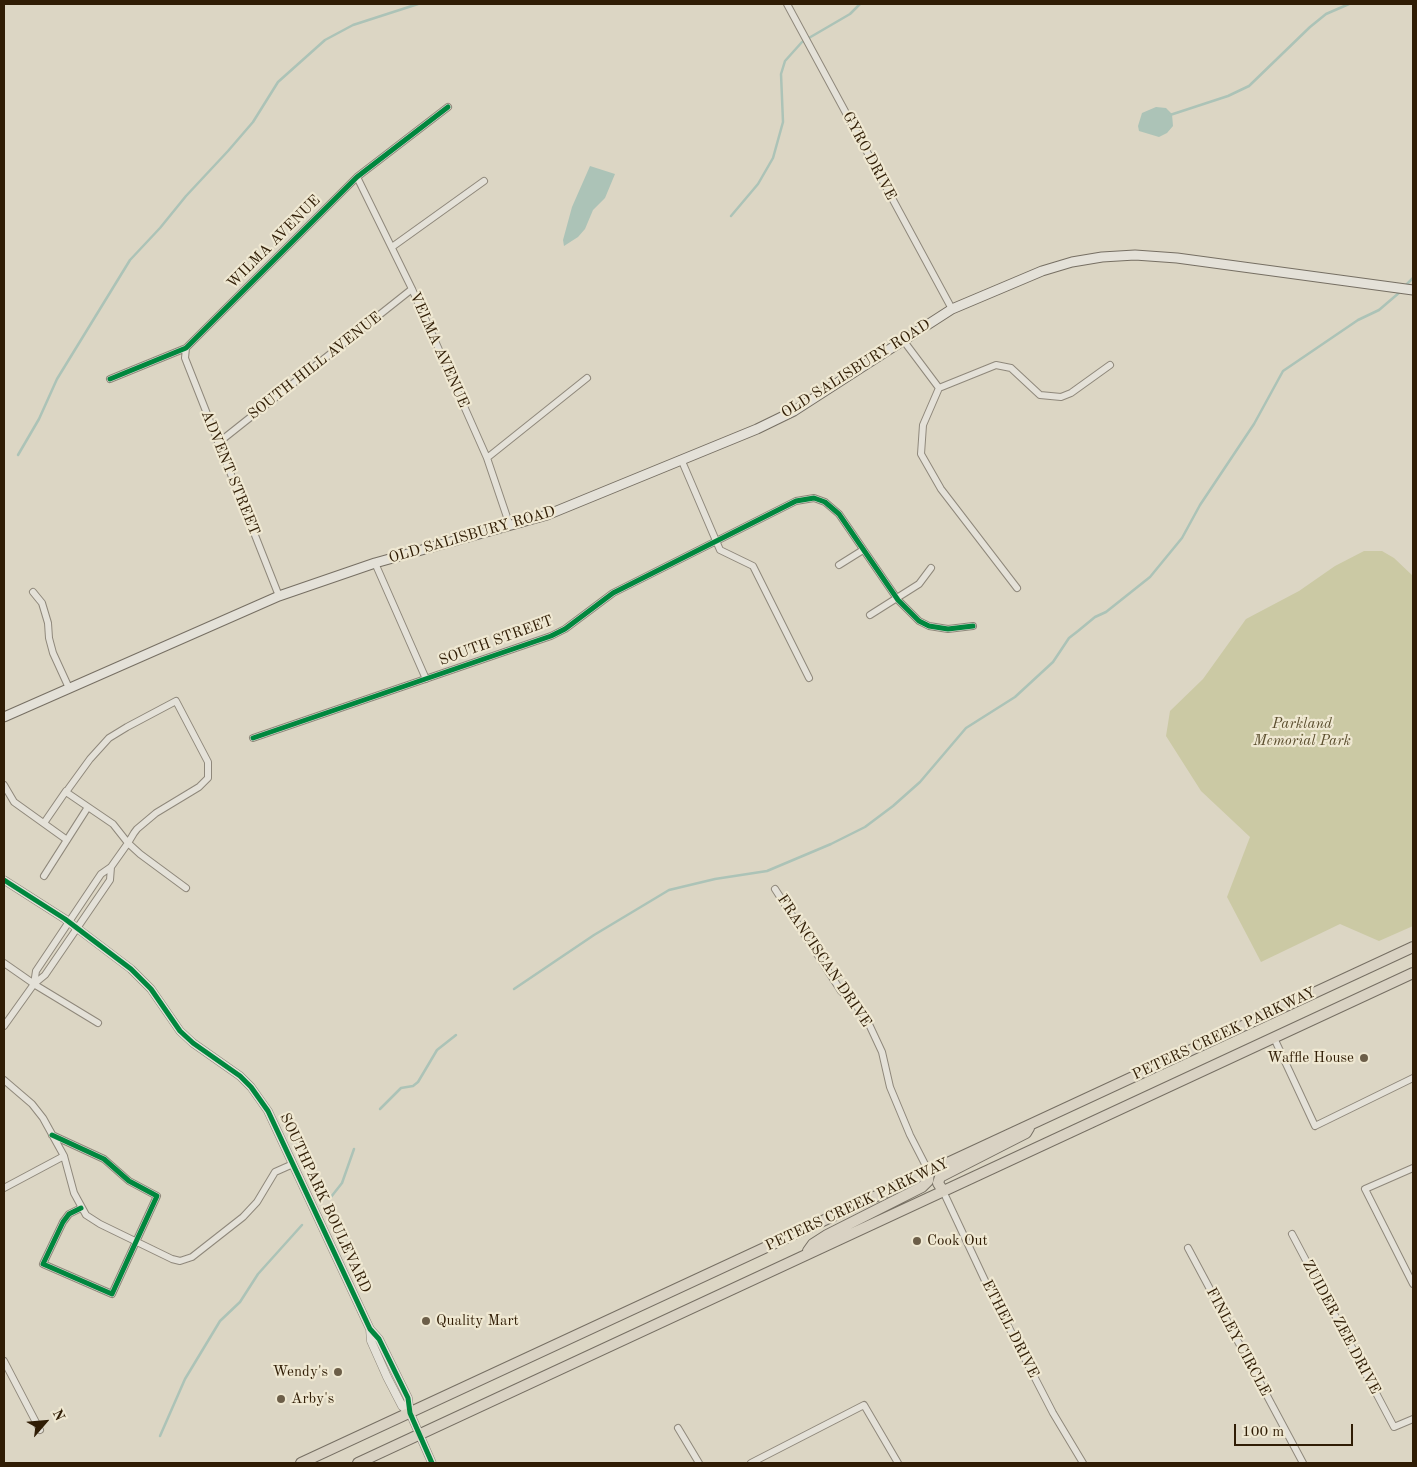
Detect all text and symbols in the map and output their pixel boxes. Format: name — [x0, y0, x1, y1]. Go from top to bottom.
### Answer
street label: GYRO DRIVE — [838, 109, 900, 203]
street label: WILMA AVENUE — [224, 192, 324, 292]
street label: VELMA AVENUE — [405, 289, 473, 411]
street label: SOUTH HILL AVENUE — [245, 308, 385, 424]
street label: OLD SALISBURY ROAD — [778, 316, 934, 422]
street label: ADVENT STREET — [197, 408, 263, 538]
street label: OLD SALISBURY ROAD — [387, 503, 557, 567]
street label: SOUTH STREET — [437, 612, 555, 670]
park label: Parkland Memorial Park — [1253, 715, 1351, 750]
street label: FRANCISCAN DRIVE — [773, 891, 875, 1031]
street label: PETERS CREEK PARKWAY — [1130, 984, 1318, 1084]
place label: Waffle House — [1267, 1049, 1354, 1067]
marker: Waffle House — [1358, 1052, 1370, 1064]
street label: SOUTHPARK BOULEVARD — [275, 1110, 375, 1296]
street label: PETERS CREEK PARKWAY — [763, 1155, 951, 1255]
place label: Cook Out — [927, 1232, 988, 1250]
marker: Cook Out — [911, 1235, 923, 1247]
street label: ZUIDER ZEE DRIVE — [1298, 1257, 1384, 1397]
street label: ETHEL DRIVE — [978, 1277, 1042, 1381]
street label: FINLEY CIRCLE — [1202, 1285, 1274, 1399]
place label: Quality Mart — [436, 1312, 519, 1330]
marker: Quality Mart — [420, 1315, 432, 1327]
place label: Wendy's — [273, 1363, 328, 1381]
marker: Wendy's — [332, 1366, 344, 1378]
place label: Arby's — [291, 1390, 334, 1408]
marker: Arby's — [275, 1393, 287, 1405]
north arrow — [20, 1397, 70, 1447]
text: N — [50, 1407, 67, 1423]
scale bar — [1237, 1414, 1356, 1446]
text: 100 m — [1242, 1425, 1284, 1440]

